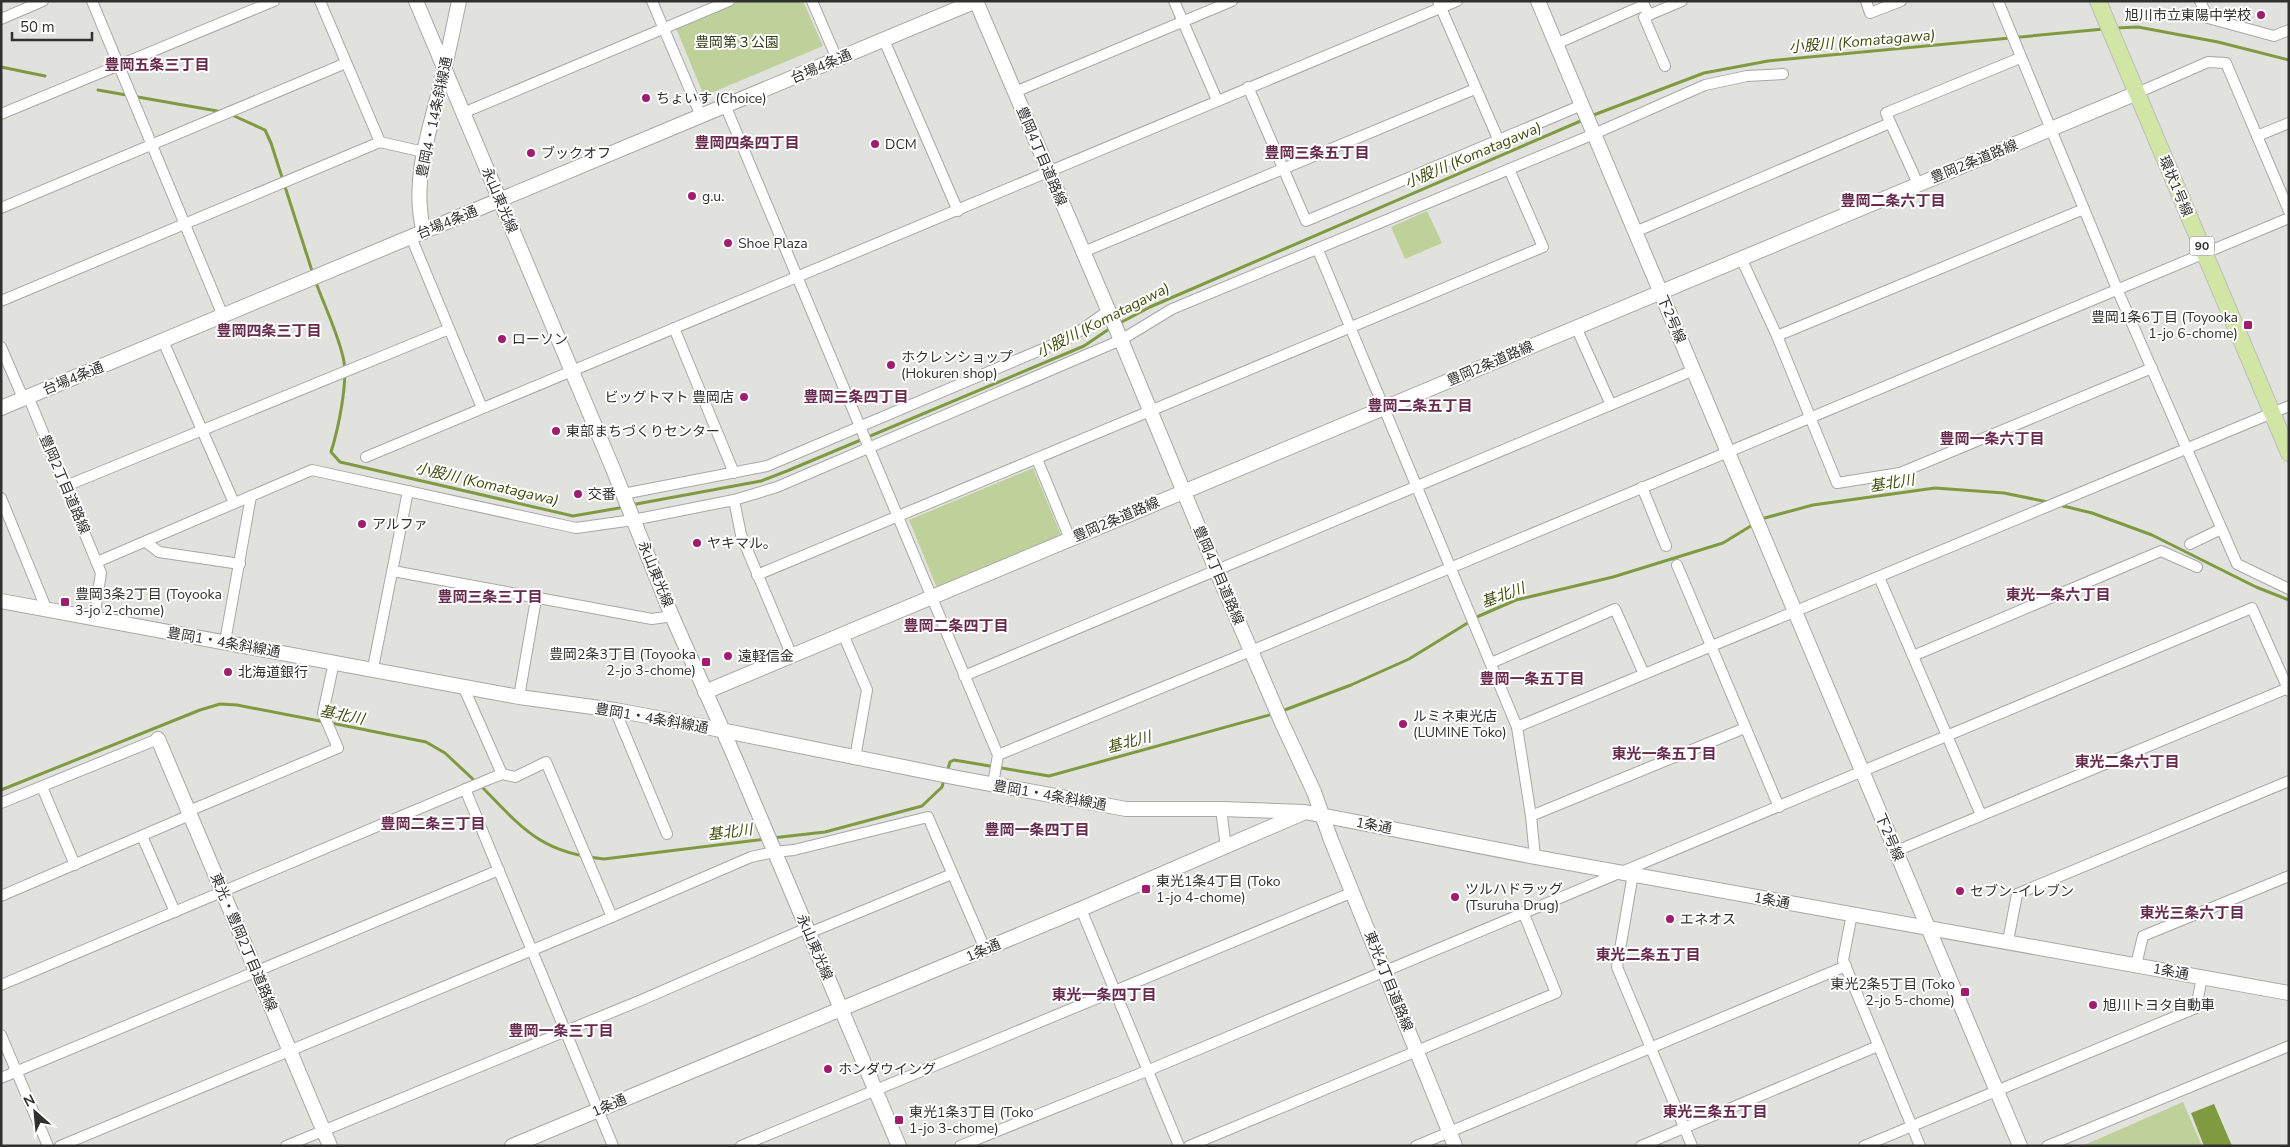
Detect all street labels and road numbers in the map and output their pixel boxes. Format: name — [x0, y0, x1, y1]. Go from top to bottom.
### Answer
street label: 台場4条通 — [788, 45, 855, 88]
street label: 豊岡4・14条斜線通 — [412, 55, 457, 179]
street label: 豊岡4丁目道路線 — [1012, 104, 1071, 209]
street label: 豊岡2条道路線 — [1928, 135, 2021, 188]
street label: 環状1号線 — [2154, 153, 2197, 220]
street label: 永山東光線 — [477, 164, 522, 236]
street label: 台場4条通 — [414, 202, 481, 243]
road number: 90 — [2190, 237, 2214, 256]
street label: 下2号線 — [1653, 292, 1690, 346]
street label: 豊岡2条道路線 — [1444, 337, 1536, 390]
street label: 台場4条通 — [40, 358, 107, 399]
street label: 豊岡2丁目道路線 — [35, 432, 94, 537]
street label: 豊岡2条道路線 — [1070, 493, 1162, 546]
street label: 豊岡4丁目道路線 — [1189, 523, 1248, 628]
street label: 永山東光線 — [634, 538, 677, 610]
street label: 豊岡1・4条斜線通 — [166, 623, 282, 662]
street label: 豊岡1・4条斜線通 — [594, 699, 710, 738]
street label: 豊岡1・4条斜線通 — [992, 776, 1108, 815]
street label: 下2号線 — [1871, 810, 1908, 864]
street label: 1条通 — [1354, 813, 1394, 838]
street label: 東光・豊岡2丁目道路線 — [206, 870, 281, 1014]
street label: 1条通 — [1752, 888, 1791, 913]
street label: 永山東光線 — [792, 911, 837, 983]
street label: 東光4丁目道路線 — [1360, 928, 1417, 1034]
street label: 1条通 — [963, 935, 1004, 966]
street label: 1条通 — [2151, 959, 2190, 984]
street label: 1条通 — [589, 1090, 630, 1121]

